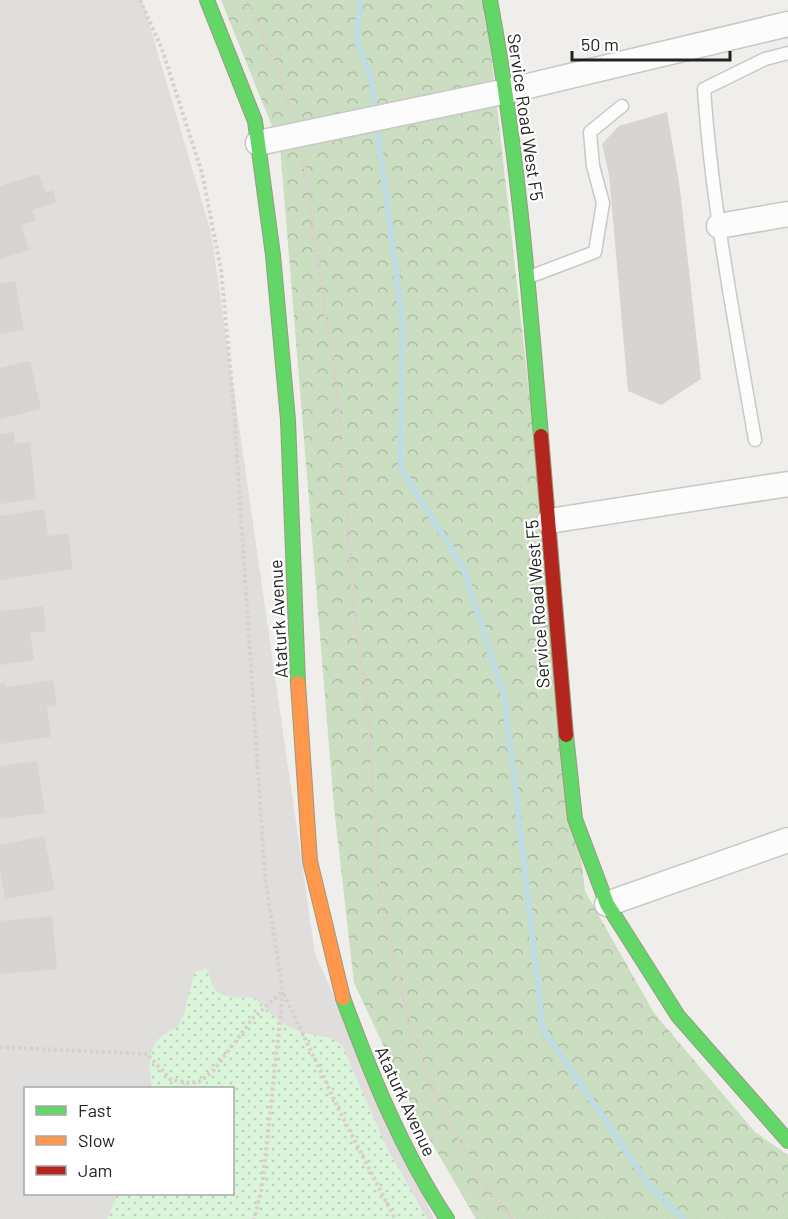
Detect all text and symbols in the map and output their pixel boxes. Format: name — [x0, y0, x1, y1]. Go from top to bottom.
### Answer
scale bar — [572, 24, 730, 62]
street label: Service Road West F5 — [503, 32, 549, 202]
text: 50 m — [581, 33, 619, 55]
street label: Service Road West F5 — [520, 519, 554, 689]
street label: Ataturk Avenue — [264, 559, 292, 679]
street label: Ataturk Avenue — [371, 1042, 441, 1160]
legend — [24, 1087, 234, 1195]
text: Fast — [78, 1099, 112, 1121]
text: Slow — [78, 1129, 115, 1151]
text: Jam — [78, 1159, 112, 1181]

